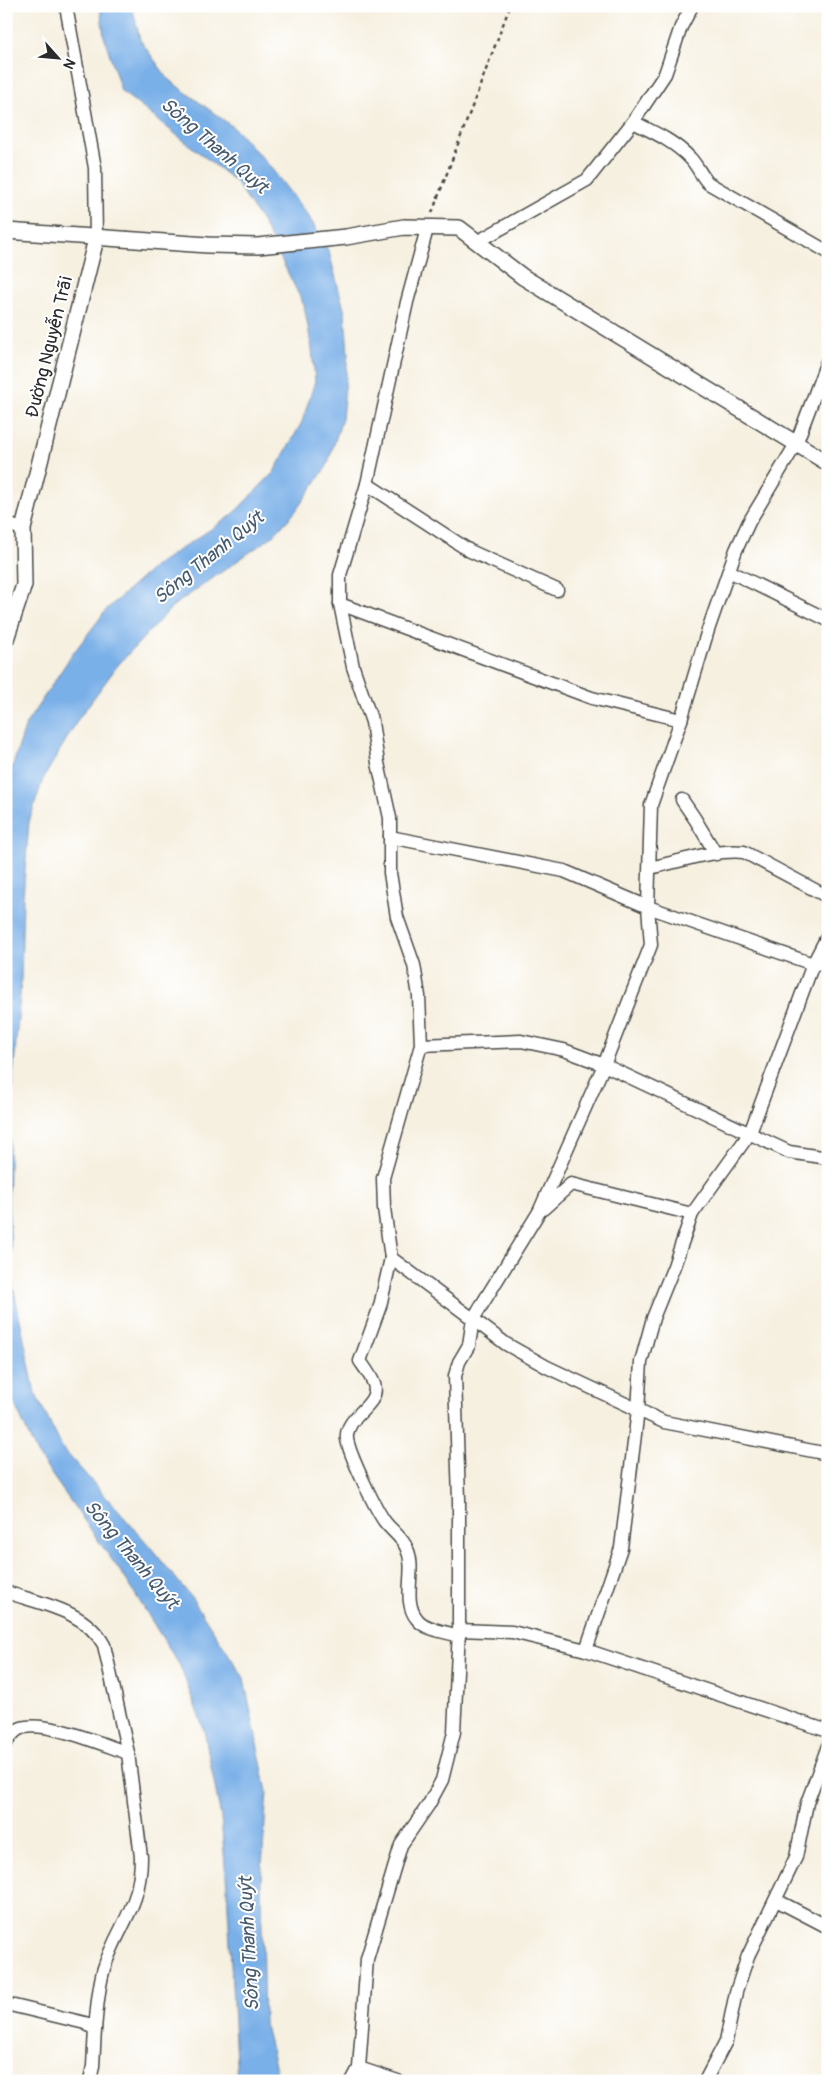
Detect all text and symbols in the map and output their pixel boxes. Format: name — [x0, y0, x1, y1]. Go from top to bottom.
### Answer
north arrow — [32, 32, 82, 82]
text: N — [59, 56, 79, 72]
water label: Sông Thanh Quýt — [156, 93, 275, 200]
street label: Đường Nguyễn Trãi — [21, 274, 78, 420]
water label: Sông Thanh Quýt — [149, 505, 270, 609]
water label: Sông Thanh Quýt — [79, 1495, 185, 1616]
water label: Sông Thanh Quýt — [233, 1874, 264, 2012]

